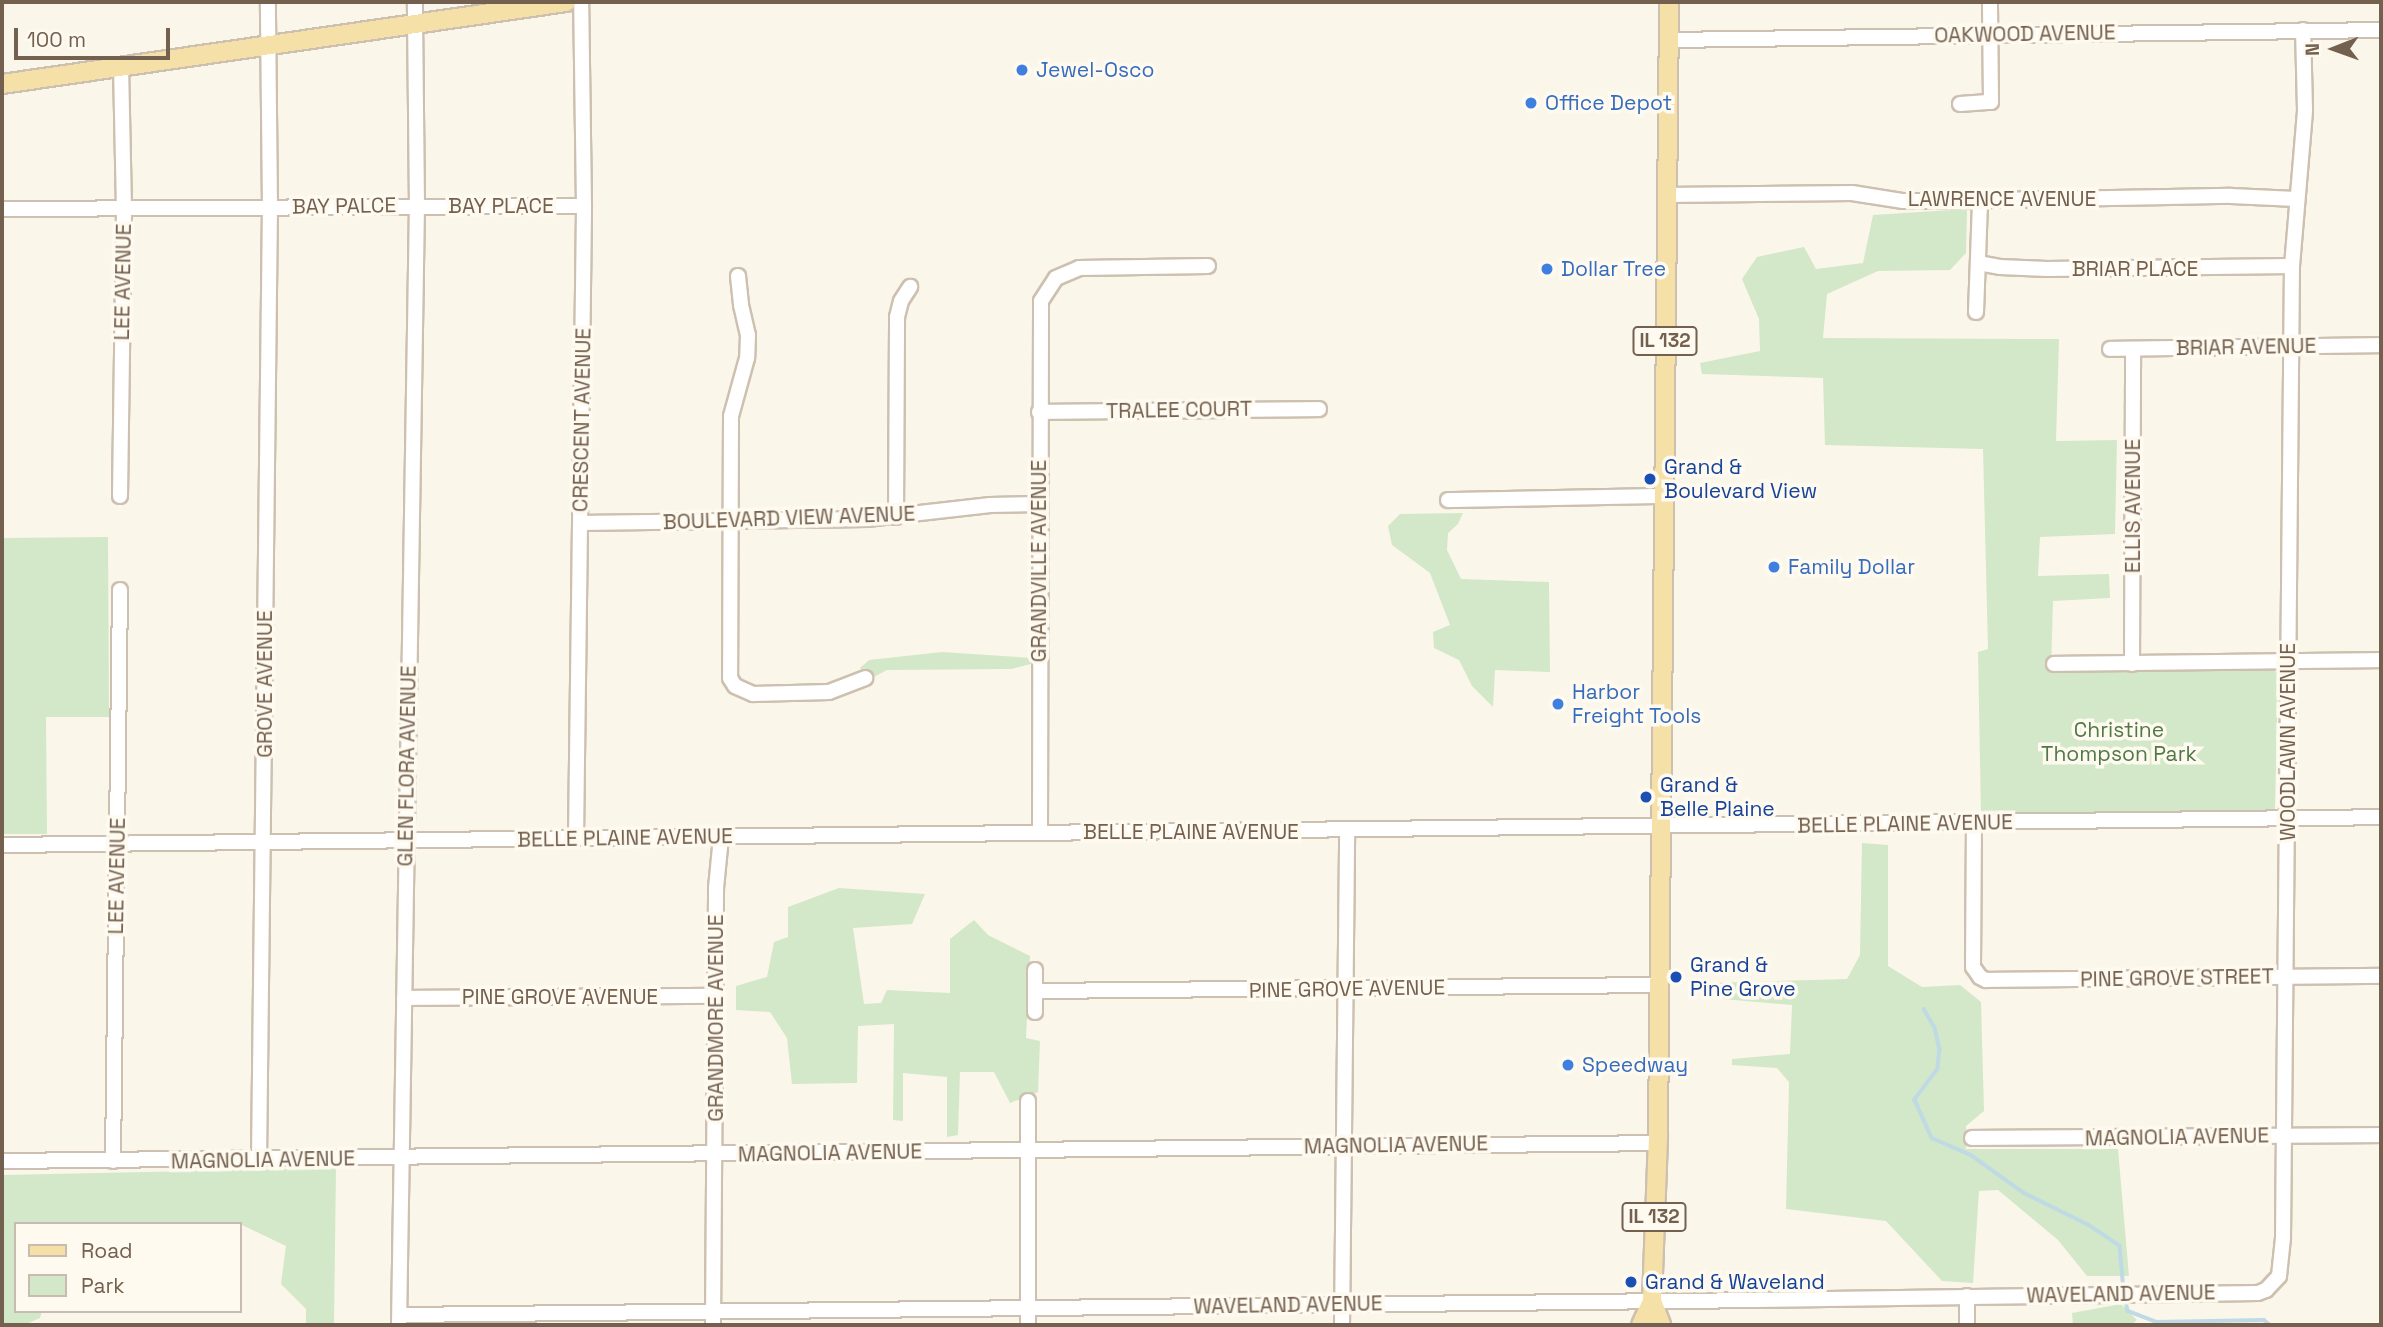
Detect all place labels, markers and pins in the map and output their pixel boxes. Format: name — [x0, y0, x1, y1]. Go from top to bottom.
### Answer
place label: Jewel-Osco — [1036, 57, 1155, 83]
marker: Jewel-Osco — [1014, 62, 1030, 78]
place label: Office Depot — [1545, 90, 1672, 116]
marker: Office Depot — [1523, 95, 1539, 111]
place label: Dollar Tree — [1561, 256, 1667, 282]
marker: Dollar Tree — [1539, 261, 1555, 277]
place label: Grand & Boulevard View — [1664, 454, 1818, 504]
marker: Grand & Boulevard View — [1642, 471, 1658, 487]
place label: Family Dollar — [1788, 554, 1915, 580]
marker: Family Dollar — [1766, 559, 1782, 575]
place label: Harbor Freight Tools — [1572, 679, 1702, 729]
marker: Harbor Freight Tools — [1550, 696, 1566, 712]
place label: Grand & Belle Plaine — [1660, 772, 1775, 822]
marker: Grand & Belle Plaine — [1638, 789, 1654, 805]
place label: Grand & Pine Grove — [1690, 952, 1796, 1002]
marker: Grand & Pine Grove — [1668, 969, 1684, 985]
place label: Speedway — [1582, 1052, 1688, 1078]
marker: Speedway — [1560, 1057, 1576, 1073]
place label: Grand & Waveland — [1645, 1269, 1825, 1295]
marker: Grand & Waveland — [1623, 1274, 1639, 1290]

